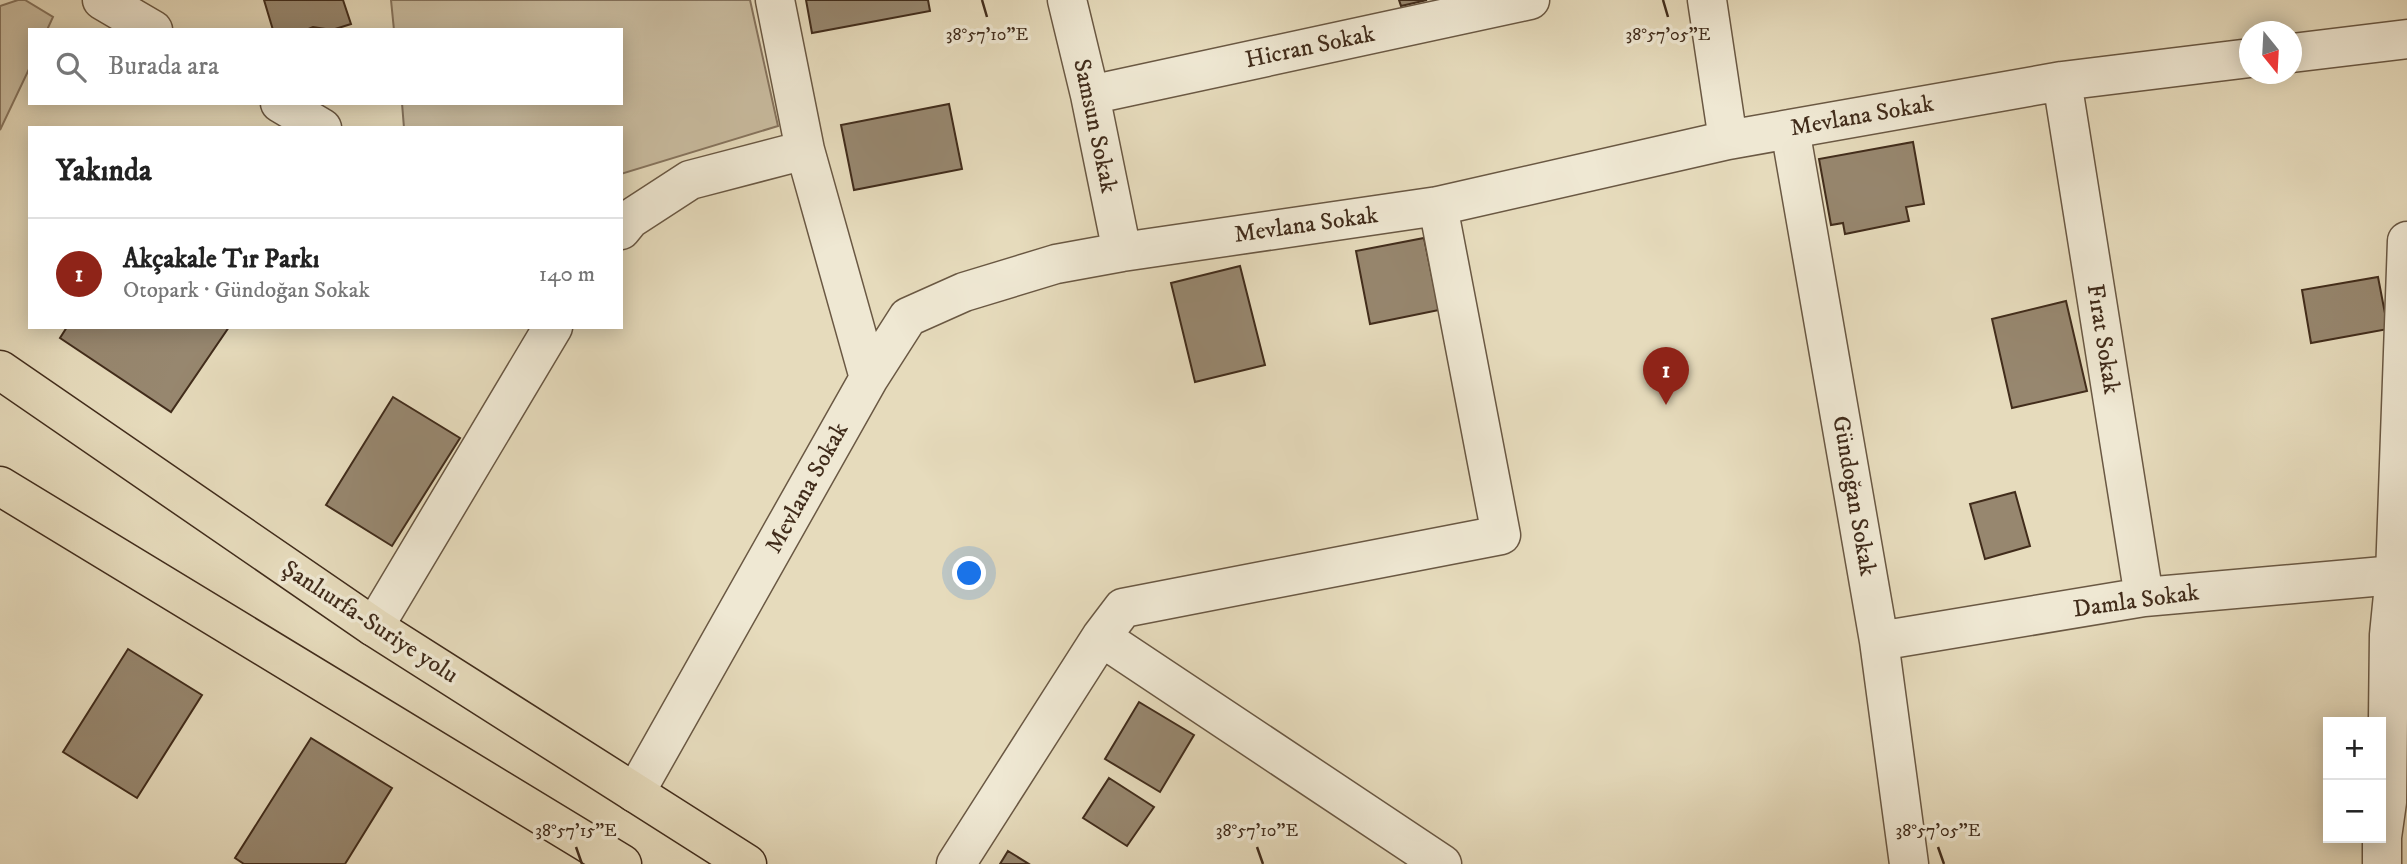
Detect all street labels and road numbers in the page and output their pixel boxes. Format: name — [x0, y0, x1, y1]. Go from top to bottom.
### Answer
street label: Hicran Sokak — [1242, 19, 1378, 75]
street label: Samsun Sokak — [1066, 56, 1124, 196]
street label: Mevlana Sokak — [1788, 89, 1936, 143]
street label: Mevlana Sokak — [1232, 200, 1380, 250]
street label: Fırat Sokak — [2080, 282, 2127, 396]
street label: Gündoğan Sokak — [1825, 414, 1883, 579]
street label: Mevlana Sokak — [759, 417, 855, 559]
street label: Şanlıurfa-Suriye yolu — [276, 554, 464, 690]
street label: Damla Sokak — [2071, 577, 2201, 625]

